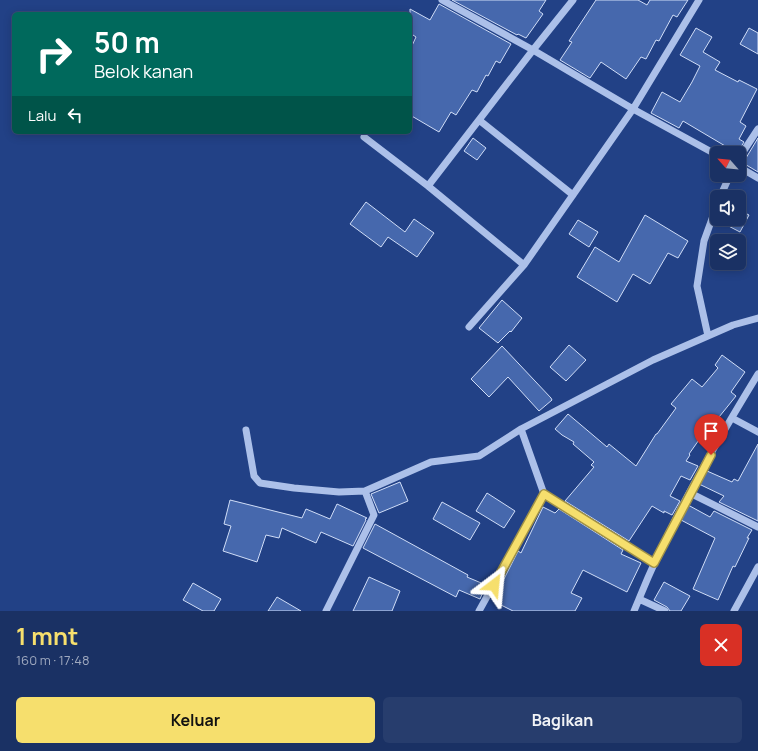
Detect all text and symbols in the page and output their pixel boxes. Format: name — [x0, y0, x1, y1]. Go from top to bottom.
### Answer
text: 50 m — [94, 23, 160, 61]
icon: right — [28, 28, 80, 80]
text: Belok kanan — [94, 59, 193, 83]
icon: left — [64, 104, 86, 126]
text: Lalu — [28, 105, 56, 126]
north arrow — [710, 146, 746, 182]
map controls — [710, 146, 746, 270]
button: sound — [710, 190, 746, 226]
button: layers — [710, 234, 746, 270]
pin — [694, 414, 728, 455]
icon: arrive — [700, 420, 722, 442]
position arrow — [473, 564, 515, 606]
text: 1 mnt — [16, 619, 78, 652]
button: close — [700, 624, 742, 666]
text: 160 m · 17:48 — [16, 651, 90, 669]
button: Keluar — [16, 697, 375, 743]
button: Bagikan — [383, 697, 742, 743]

